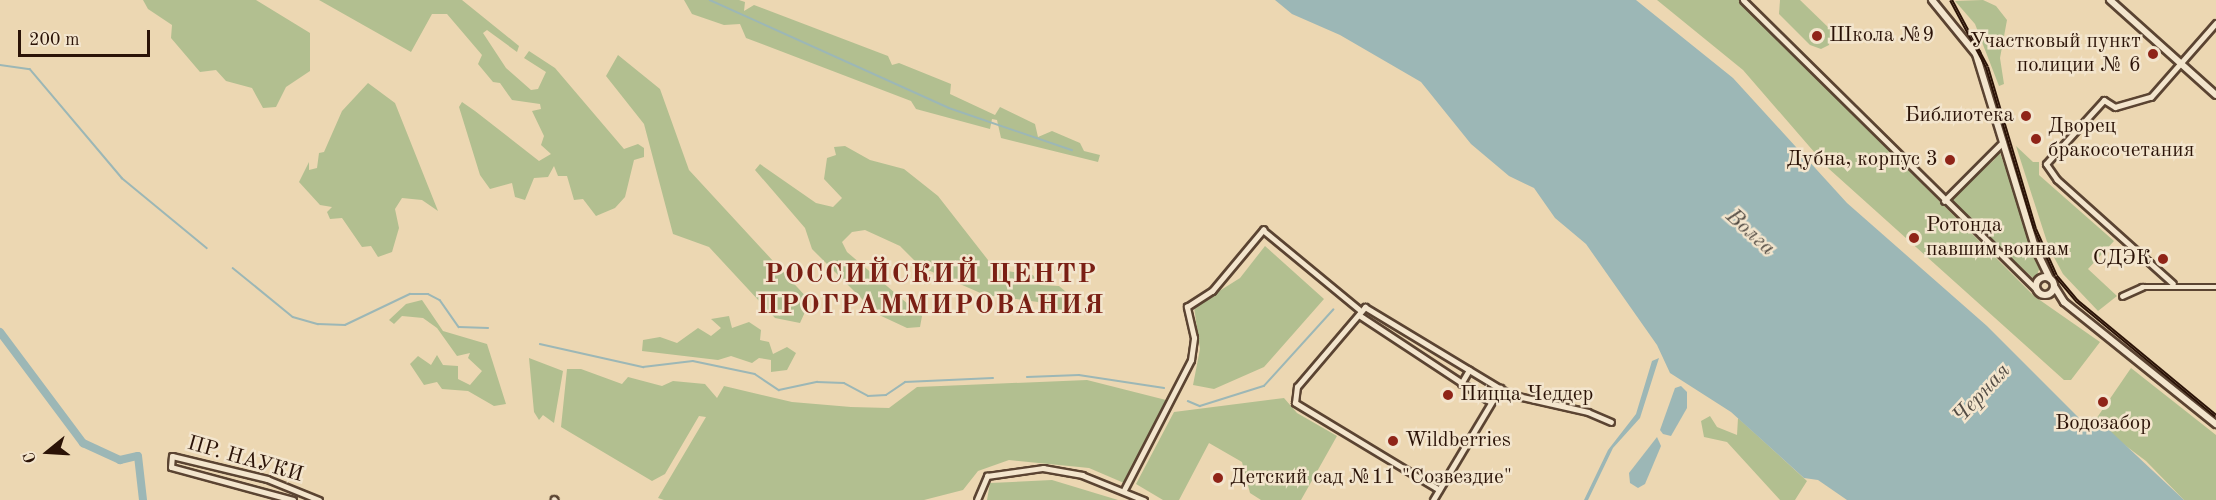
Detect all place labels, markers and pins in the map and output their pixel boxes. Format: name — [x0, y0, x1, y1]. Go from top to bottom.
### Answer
place label: Школа №9 — [1829, 23, 1935, 49]
marker: Школа №9 — [1810, 29, 1824, 43]
place label: Участковый пункт полиции № 6 — [1970, 29, 2141, 79]
marker: Участковый пункт полиции № 6 — [2146, 47, 2160, 61]
place label: Библиотека — [1905, 103, 2014, 129]
marker: Библиотека — [2019, 109, 2033, 123]
place label: Дворец бракосочетания — [2048, 114, 2194, 164]
marker: Дворец бракосочетания — [2029, 132, 2043, 146]
place label: Дубна, корпус 3 — [1787, 147, 1938, 173]
marker: Дубна, корпус 3 — [1943, 153, 1957, 167]
place label: Ротонда павшим воинам — [1926, 213, 2069, 263]
marker: Ротонда павшим воинам — [1907, 231, 1921, 245]
place label: СДЭК — [2093, 246, 2151, 272]
marker: СДЭК — [2156, 252, 2170, 266]
place label: Пицца Чеддер — [1460, 382, 1593, 408]
marker: Пицца Чеддер — [1441, 388, 1455, 402]
marker: Водозабор — [2096, 395, 2110, 409]
place label: Водозабор — [2055, 411, 2151, 437]
place label: Wildberries — [1405, 428, 1511, 454]
marker: Wildberries — [1386, 434, 1400, 448]
place label: Детский сад №11 "Созвездие" — [1230, 465, 1512, 491]
marker: Детский сад №11 "Созвездие" — [1211, 471, 1225, 485]

